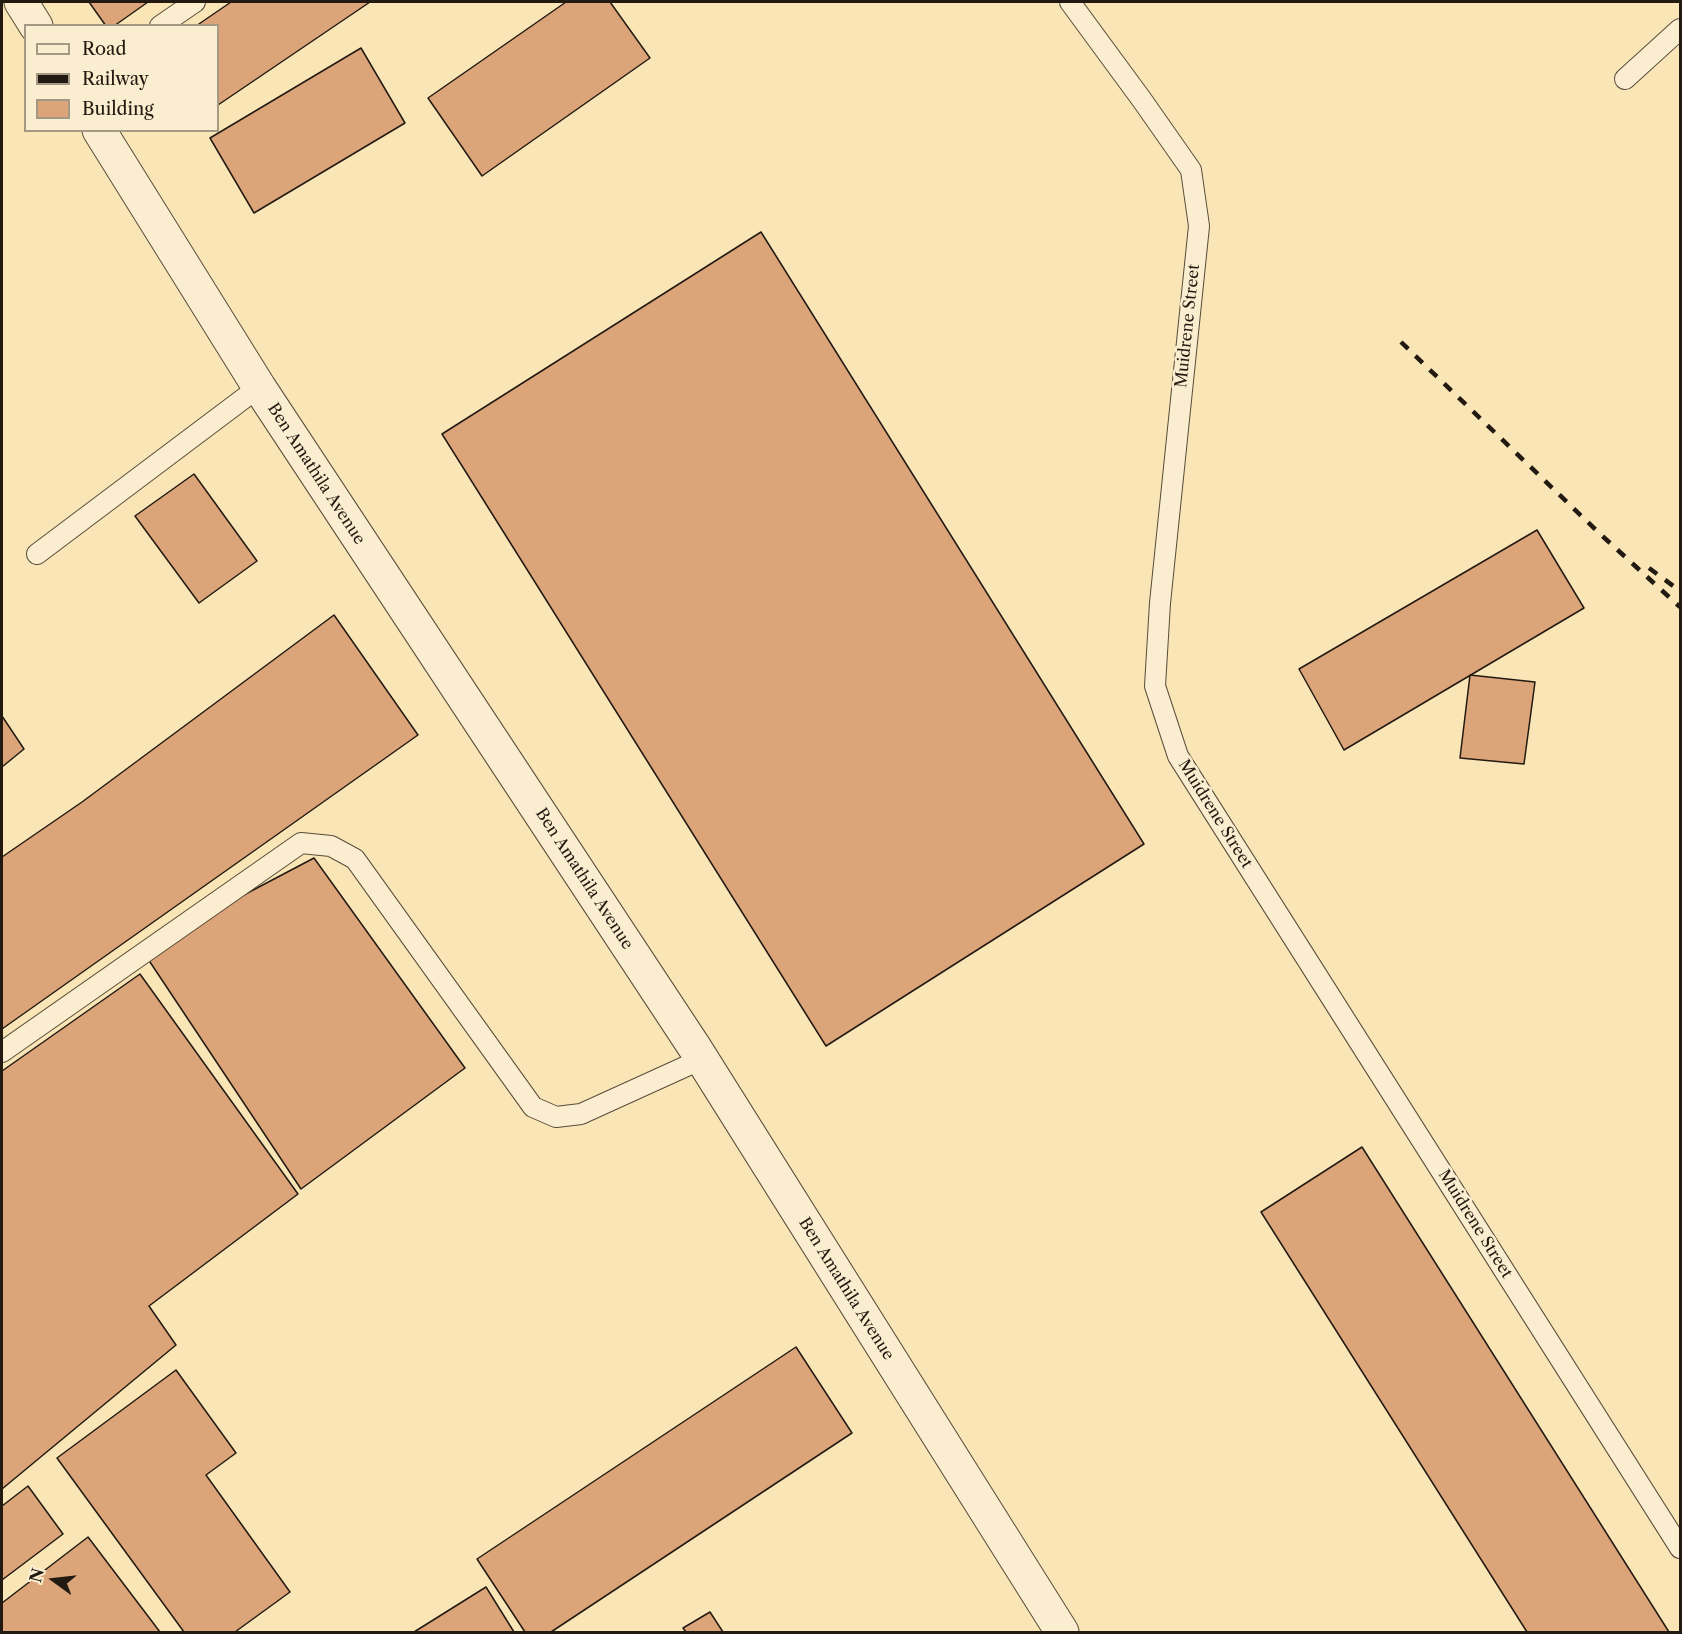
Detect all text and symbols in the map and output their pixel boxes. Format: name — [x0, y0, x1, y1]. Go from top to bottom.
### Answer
legend — [24, 24, 219, 132]
text: Road — [82, 38, 127, 60]
text: Railway — [82, 68, 149, 90]
text: Building — [82, 98, 154, 120]
street label: Muidrene Street — [1172, 263, 1204, 389]
street label: Ben Amathila Avenue — [263, 400, 369, 548]
street label: Muidrene Street — [1174, 756, 1256, 872]
street label: Ben Amathila Avenue — [531, 805, 637, 953]
street label: Muidrene Street — [1434, 1166, 1516, 1282]
street label: Ben Amathila Avenue — [794, 1214, 898, 1364]
north arrow — [24, 1550, 84, 1610]
text: N — [25, 1566, 48, 1585]

